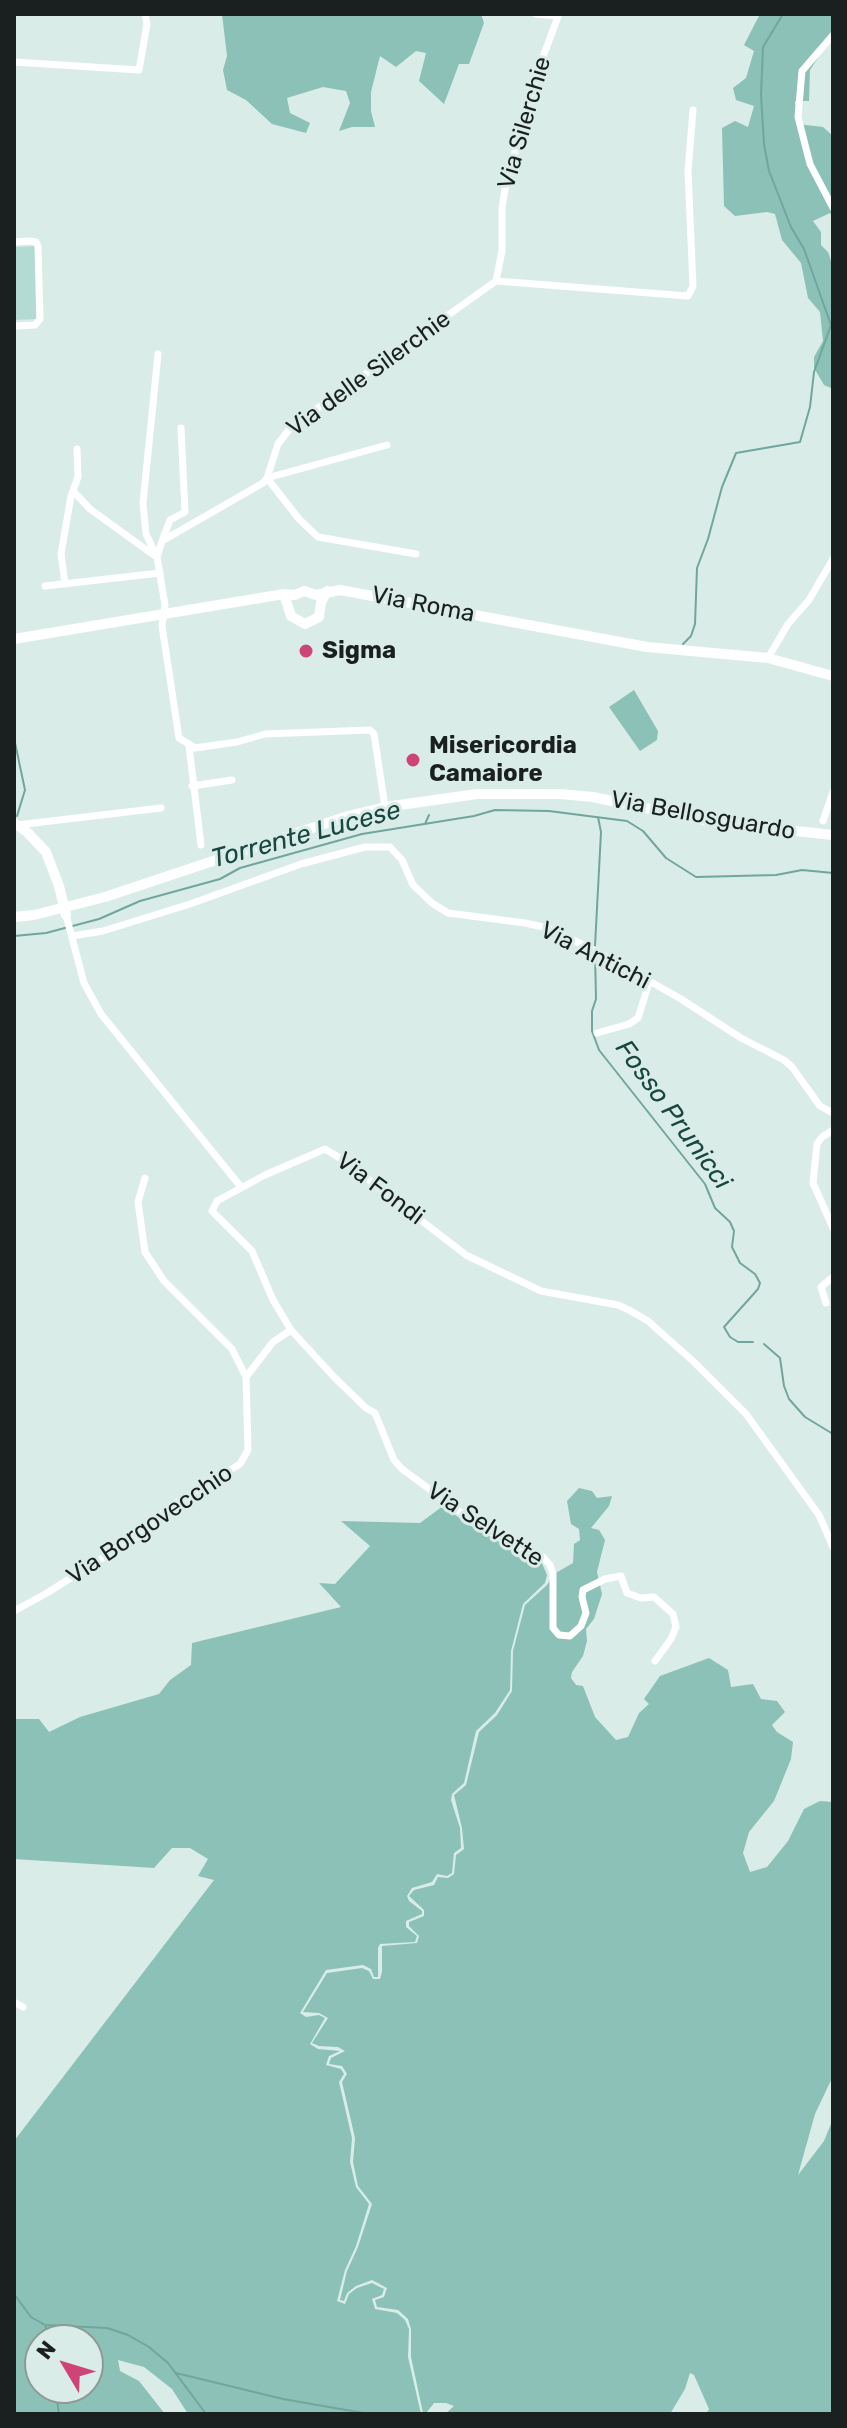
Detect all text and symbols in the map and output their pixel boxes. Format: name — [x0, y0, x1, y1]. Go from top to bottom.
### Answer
street label: Via Silerchie — [492, 53, 558, 193]
street label: Via delle Silerchie — [282, 305, 456, 443]
street label: Via Roma — [369, 581, 477, 629]
place label: Sigma — [322, 637, 396, 665]
marker: Sigma — [297, 642, 315, 660]
place label: Misericordia Camaiore — [429, 732, 577, 788]
marker: Misericordia Camaiore — [404, 751, 422, 769]
street label: Via Bellosguardo — [609, 786, 797, 846]
water label: Torrente Lucese — [208, 795, 404, 875]
street label: Via Antichi — [535, 916, 655, 996]
water label: Fosso Prunicci — [608, 1034, 738, 1196]
street label: Via Fondi — [330, 1147, 430, 1231]
street label: Via Borgovecchio — [62, 1459, 238, 1591]
street label: Via Selvette — [421, 1477, 549, 1573]
north arrow — [24, 2324, 104, 2404]
text: N — [31, 2336, 62, 2365]

